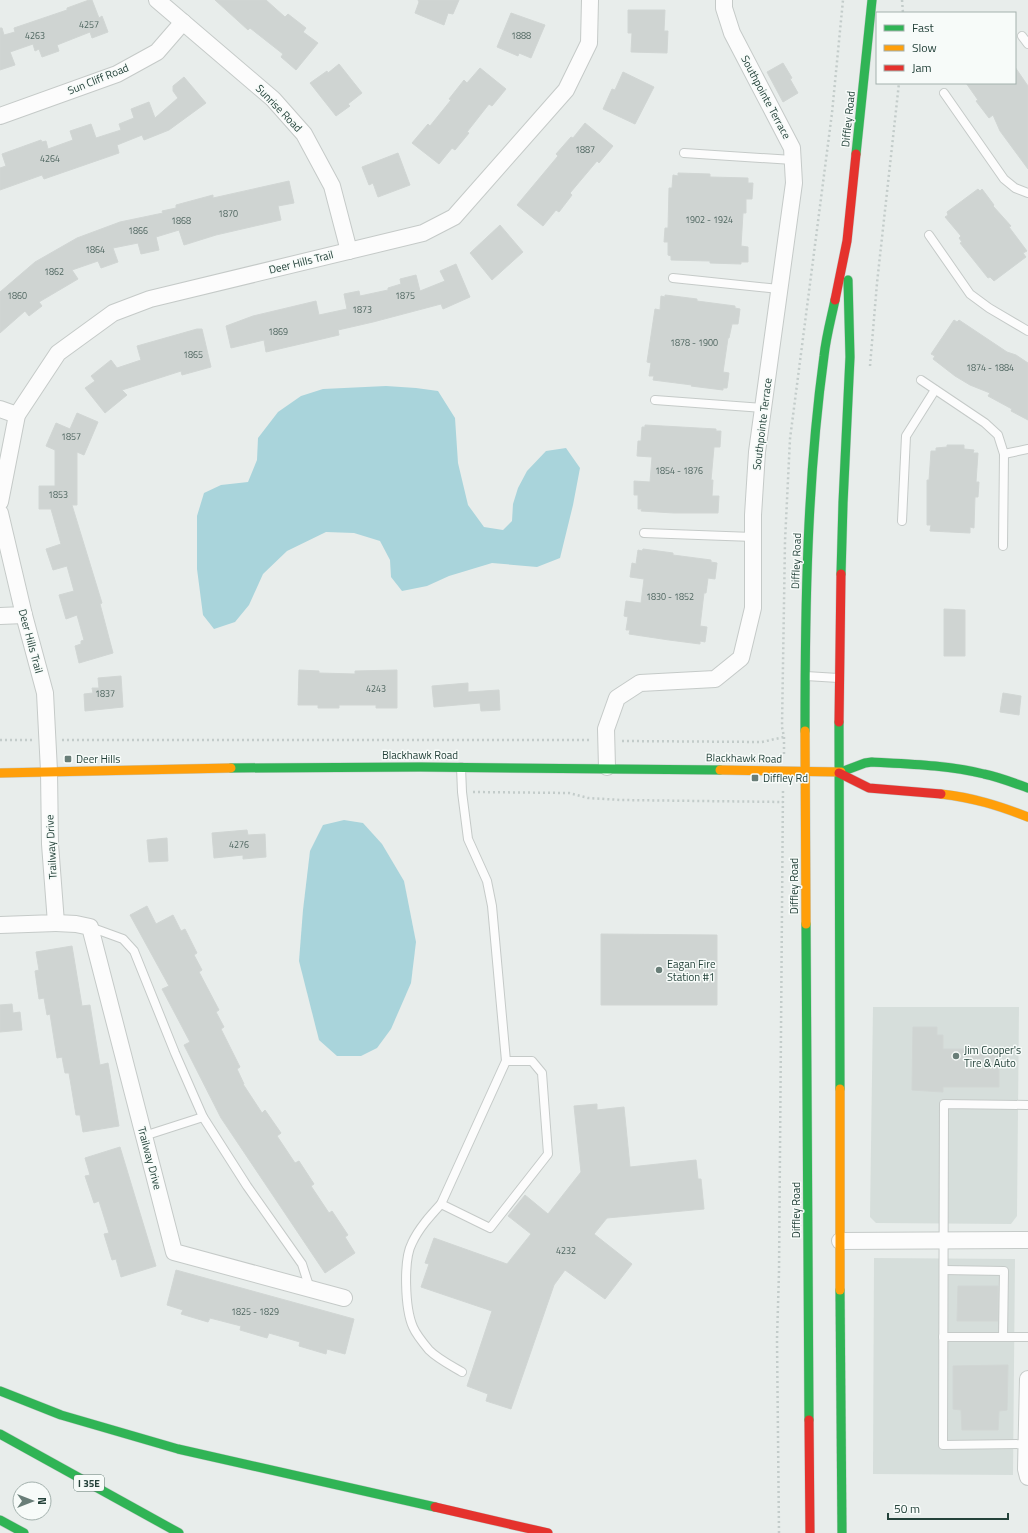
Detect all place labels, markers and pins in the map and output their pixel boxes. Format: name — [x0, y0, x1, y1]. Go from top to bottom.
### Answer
place label: Deer Hills — [76, 751, 120, 767]
marker: Deer Hills — [63, 754, 73, 764]
place label: Diffley Rd — [763, 770, 808, 786]
marker: Diffley Rd — [750, 773, 760, 783]
place label: Eagan Fire Station #1 — [667, 956, 716, 985]
marker: Eagan Fire Station #1 — [654, 965, 664, 975]
place label: Jim Cooper's Tire & Auto — [964, 1042, 1021, 1071]
marker: Jim Cooper's Tire & Auto — [951, 1051, 961, 1061]

